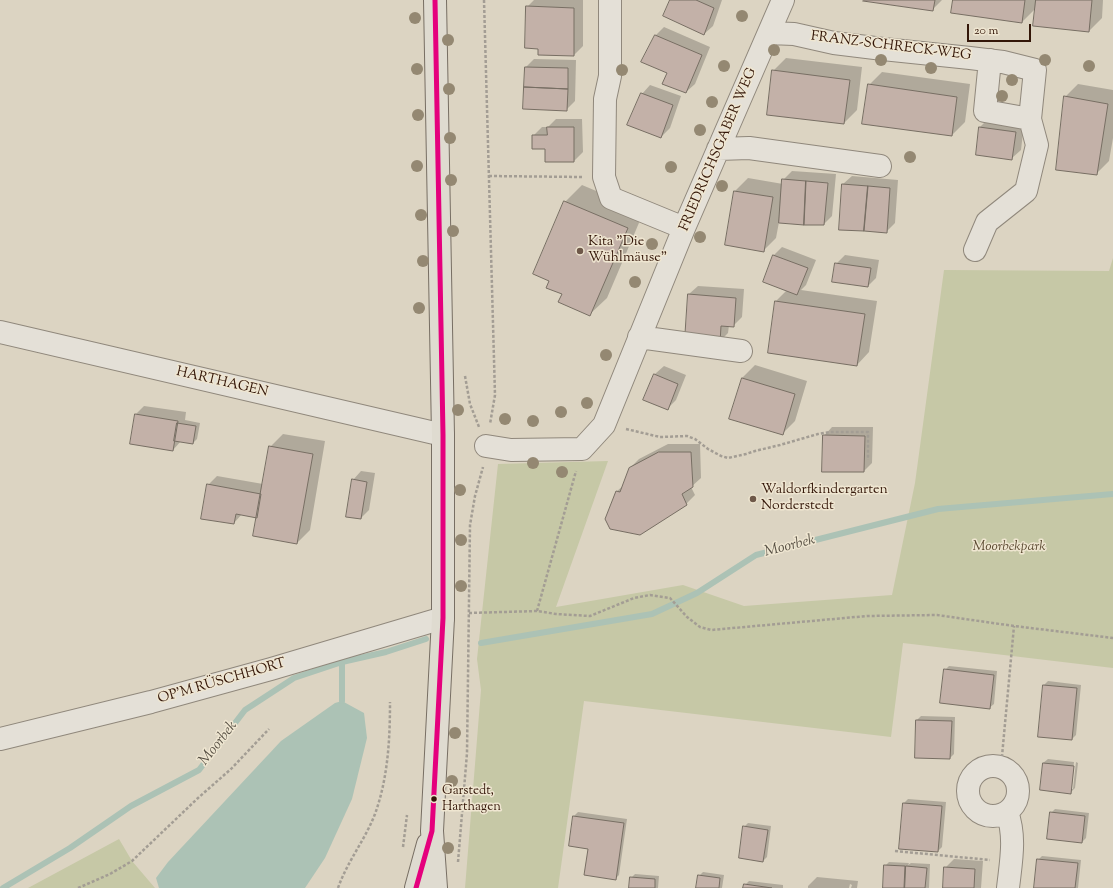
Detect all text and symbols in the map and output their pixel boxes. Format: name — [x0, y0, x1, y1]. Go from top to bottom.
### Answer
scale bar — [969, 16, 1033, 42]
text: 20 m — [974, 22, 998, 40]
street label: FRANZ-SCHRECK-WEG — [810, 29, 972, 65]
street label: FRIEDRICHSGABER WEG — [677, 66, 761, 234]
place label: Kita "Die Wühlmäuse" — [588, 235, 667, 268]
marker: Kita "Die Wühlmäuse" — [575, 246, 585, 256]
street label: HARTHAGEN — [174, 364, 270, 402]
place label: Waldorfkindergarten Norderstedt — [761, 483, 888, 516]
marker: Waldorfkindergarten Norderstedt — [748, 494, 758, 504]
water label: Moorbek — [763, 532, 817, 562]
park label: Moorbekpark — [972, 540, 1046, 556]
street label: OP'M RÜSCHHORT — [156, 656, 288, 708]
water label: Moorbek — [196, 718, 242, 770]
place label: Garstedt, Harthagen — [442, 784, 501, 815]
marker: Garstedt, Harthagen — [429, 794, 439, 804]

